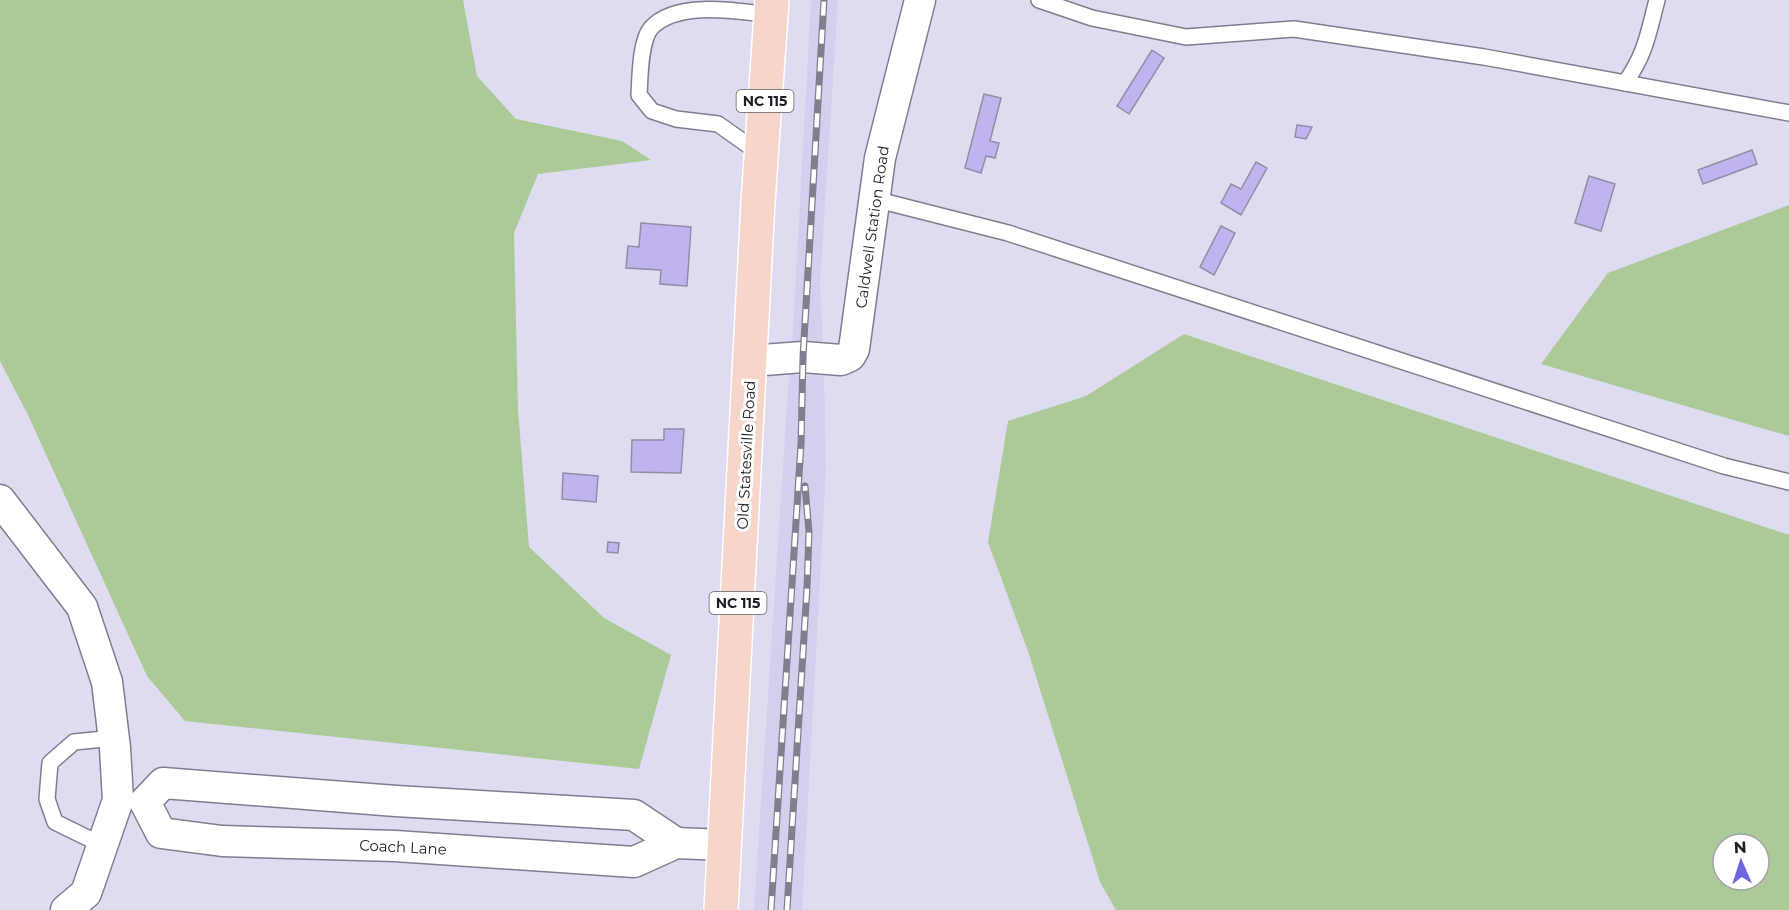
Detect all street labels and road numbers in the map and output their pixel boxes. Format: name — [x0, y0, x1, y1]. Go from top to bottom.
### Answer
road number: NC 115 — [736, 90, 794, 112]
street label: Caldwell Station Road — [851, 144, 893, 310]
street label: Old Statesville Road — [733, 380, 759, 530]
road number: NC 115 — [710, 592, 766, 614]
street label: Coach Lane — [359, 835, 447, 859]

